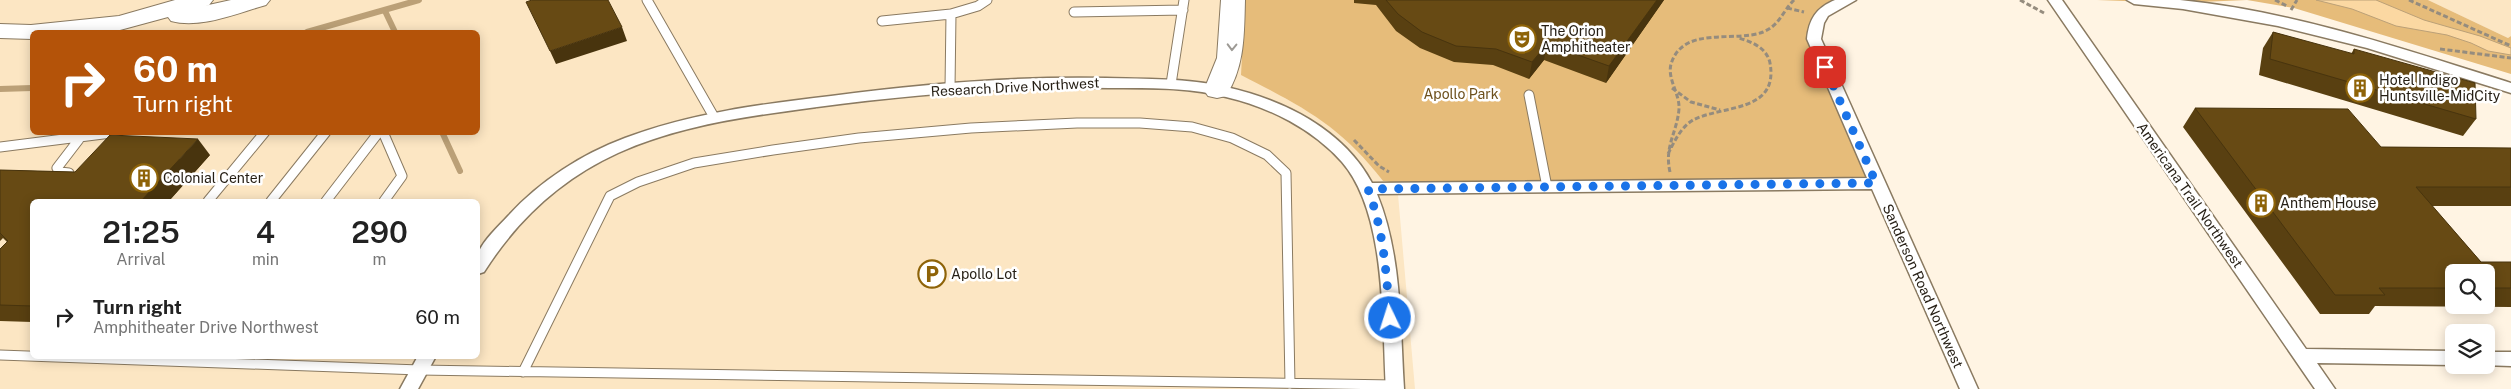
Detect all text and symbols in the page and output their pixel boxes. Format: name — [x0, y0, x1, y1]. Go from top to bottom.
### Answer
place label: The Orion Amphitheater — [1541, 23, 1630, 55]
theatre icon: The Orion Amphitheater — [1507, 24, 1537, 54]
one-way arrow — [1227, 43, 1237, 51]
pin — [1804, 46, 1846, 88]
text: 60 m — [133, 49, 218, 90]
icon: right — [50, 50, 115, 115]
icon: arrive — [1811, 53, 1839, 81]
place label: Hotel Indigo Huntsville-MidCity — [2379, 72, 2501, 104]
building icon: Hotel Indigo Huntsville-MidCity — [2345, 73, 2375, 103]
street label: Research Drive Northwest — [930, 75, 1100, 99]
park label: Apollo Park — [1423, 86, 1499, 102]
text: Turn right — [133, 91, 233, 117]
street label: Americana Trail Northwest — [2134, 119, 2246, 271]
building icon: Colonial Center — [129, 163, 159, 193]
place label: Colonial Center — [163, 170, 263, 186]
building icon: Anthem House — [2246, 188, 2276, 218]
place label: Anthem House — [2280, 195, 2376, 211]
street label: Sanderson Road Northwest — [1880, 201, 1966, 371]
text: 21:25 — [102, 214, 180, 250]
text: 4 — [256, 214, 275, 250]
text: 290 — [351, 214, 408, 250]
text: Arrival — [116, 250, 166, 269]
text: min — [252, 250, 279, 269]
text: m — [373, 250, 386, 269]
parking icon: Apollo Lot — [917, 259, 947, 289]
map controls — [2445, 264, 2495, 374]
button: search — [2445, 264, 2495, 314]
place label: Apollo Lot — [951, 266, 1017, 282]
position arrow — [1363, 291, 1415, 343]
text: Turn right — [93, 296, 182, 318]
icon: right — [50, 303, 78, 331]
text: 60 m — [416, 306, 460, 328]
text: Amphitheater Drive Northwest — [93, 318, 319, 337]
button: layers — [2445, 324, 2495, 374]

